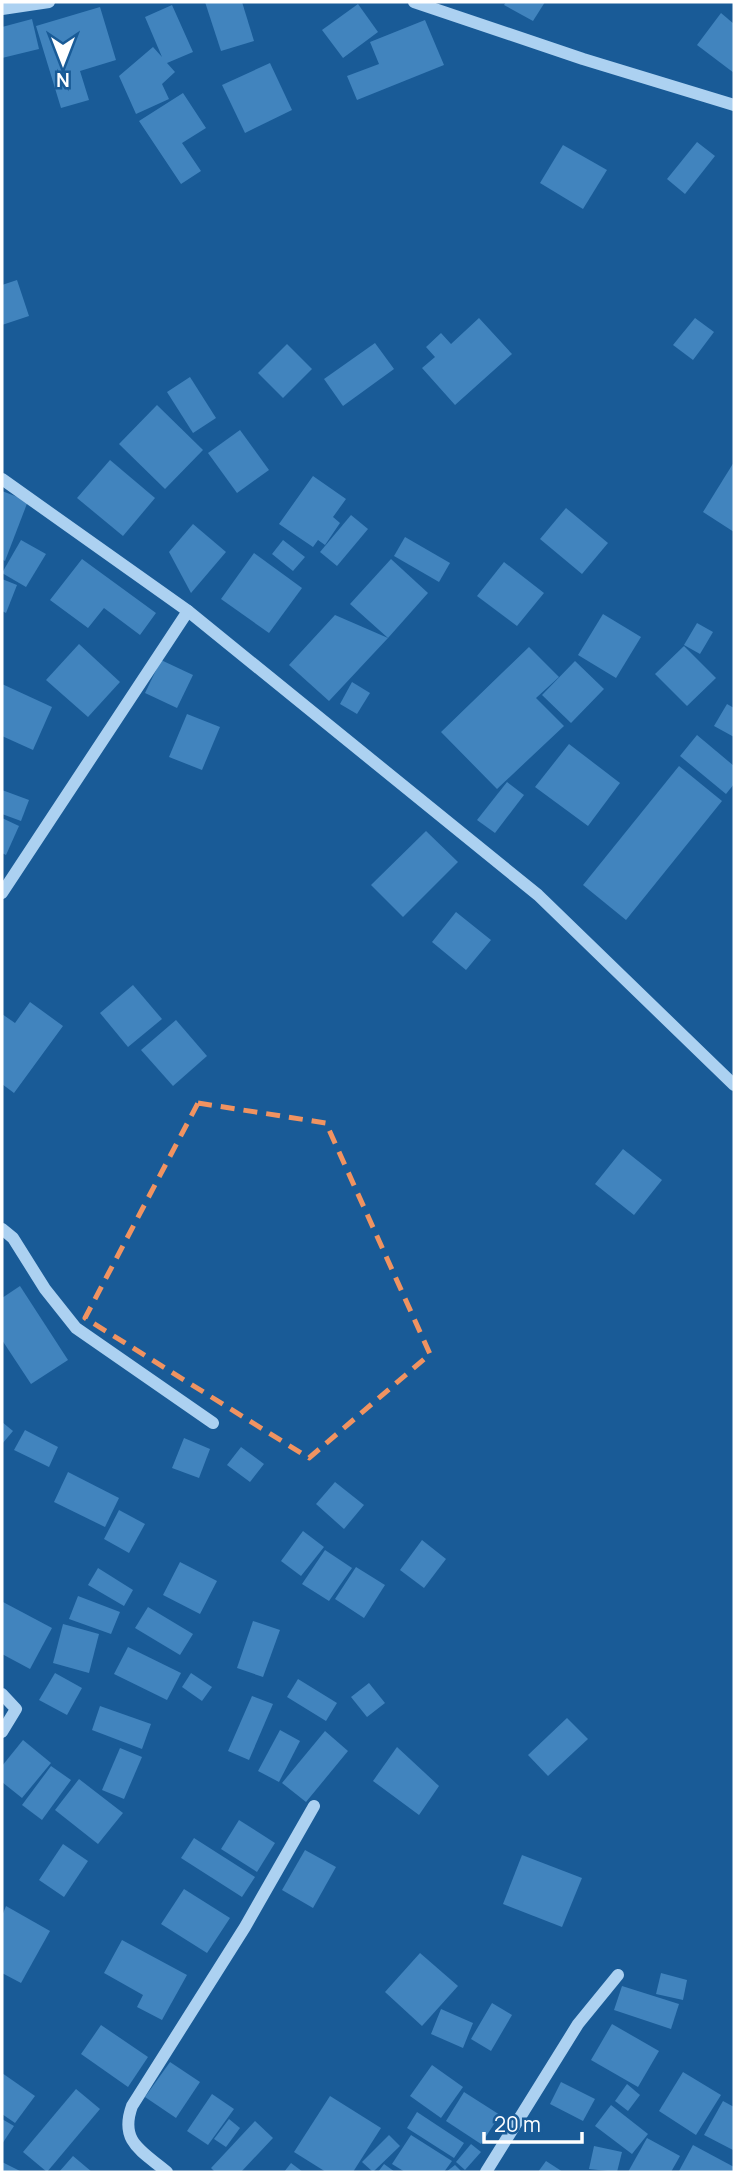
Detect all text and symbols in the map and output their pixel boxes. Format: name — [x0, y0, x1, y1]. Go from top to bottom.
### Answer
north arrow — [28, 28, 98, 98]
text: N — [56, 67, 70, 93]
scale bar — [484, 2100, 582, 2144]
text: 20 m — [494, 2110, 541, 2138]

